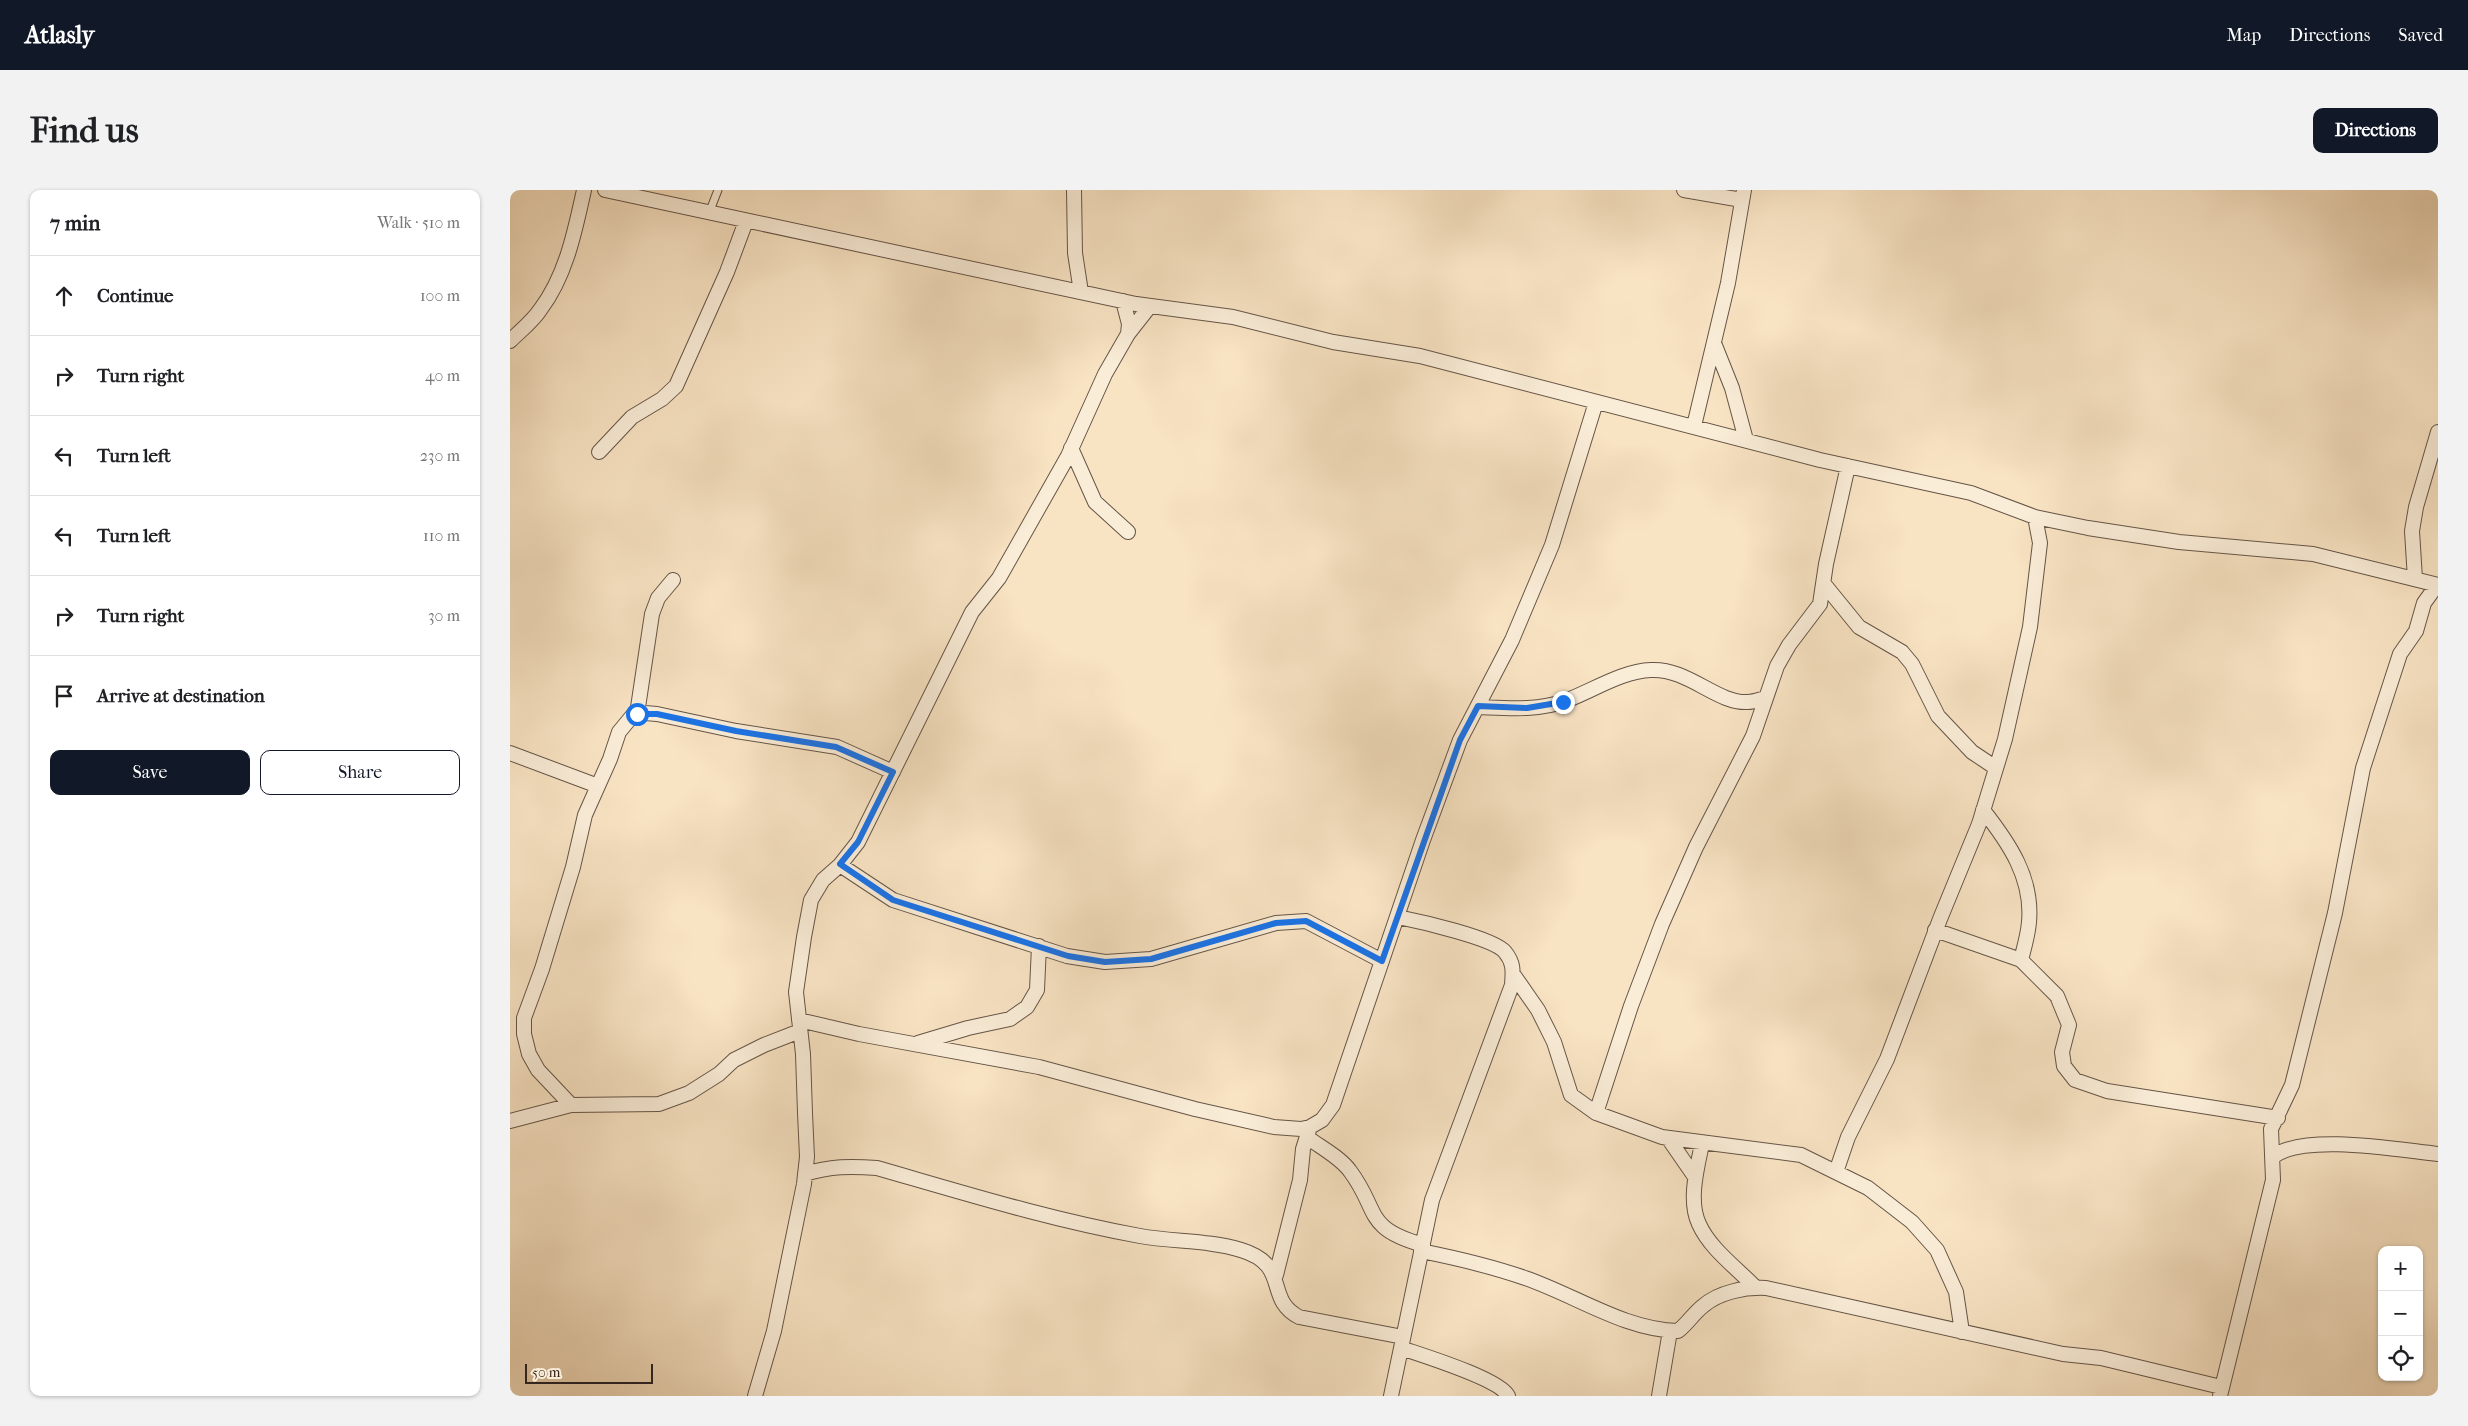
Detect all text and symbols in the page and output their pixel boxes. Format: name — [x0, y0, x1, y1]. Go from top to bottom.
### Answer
text: Atlasly — [25, 21, 94, 49]
text: Map — [2227, 25, 2261, 46]
text: Directions — [2289, 25, 2370, 46]
text: Saved — [2398, 25, 2443, 46]
button: Directions — [2313, 108, 2438, 153]
text: Find us — [30, 110, 139, 151]
text: 7 min — [50, 211, 101, 235]
text: Walk · 510 m — [377, 213, 460, 232]
icon: ahead — [50, 282, 78, 310]
text: Continue — [97, 285, 173, 307]
text: 100 m — [420, 286, 460, 305]
icon: right — [50, 362, 78, 390]
text: Turn right — [97, 365, 184, 387]
text: 40 m — [425, 366, 460, 385]
icon: left — [50, 442, 78, 470]
text: Turn left — [97, 445, 171, 467]
text: 230 m — [420, 446, 460, 465]
icon: left — [50, 522, 78, 550]
text: Turn left — [97, 525, 171, 547]
text: 110 m — [423, 526, 460, 545]
icon: right — [50, 602, 78, 630]
text: Turn right — [97, 605, 184, 627]
text: 30 m — [428, 606, 460, 625]
icon: arrive — [50, 682, 78, 710]
text: Arrive at destination — [97, 685, 265, 707]
route end — [1552, 691, 1575, 714]
route start — [626, 703, 649, 726]
button: Save — [50, 750, 250, 795]
button: Share — [260, 750, 460, 795]
map controls — [2378, 1246, 2423, 1381]
button: + — [2378, 1246, 2423, 1291]
button: − — [2378, 1291, 2423, 1336]
button: locate — [2378, 1336, 2423, 1381]
scale bar — [525, 1361, 652, 1384]
text: 50 m — [532, 1364, 560, 1381]

